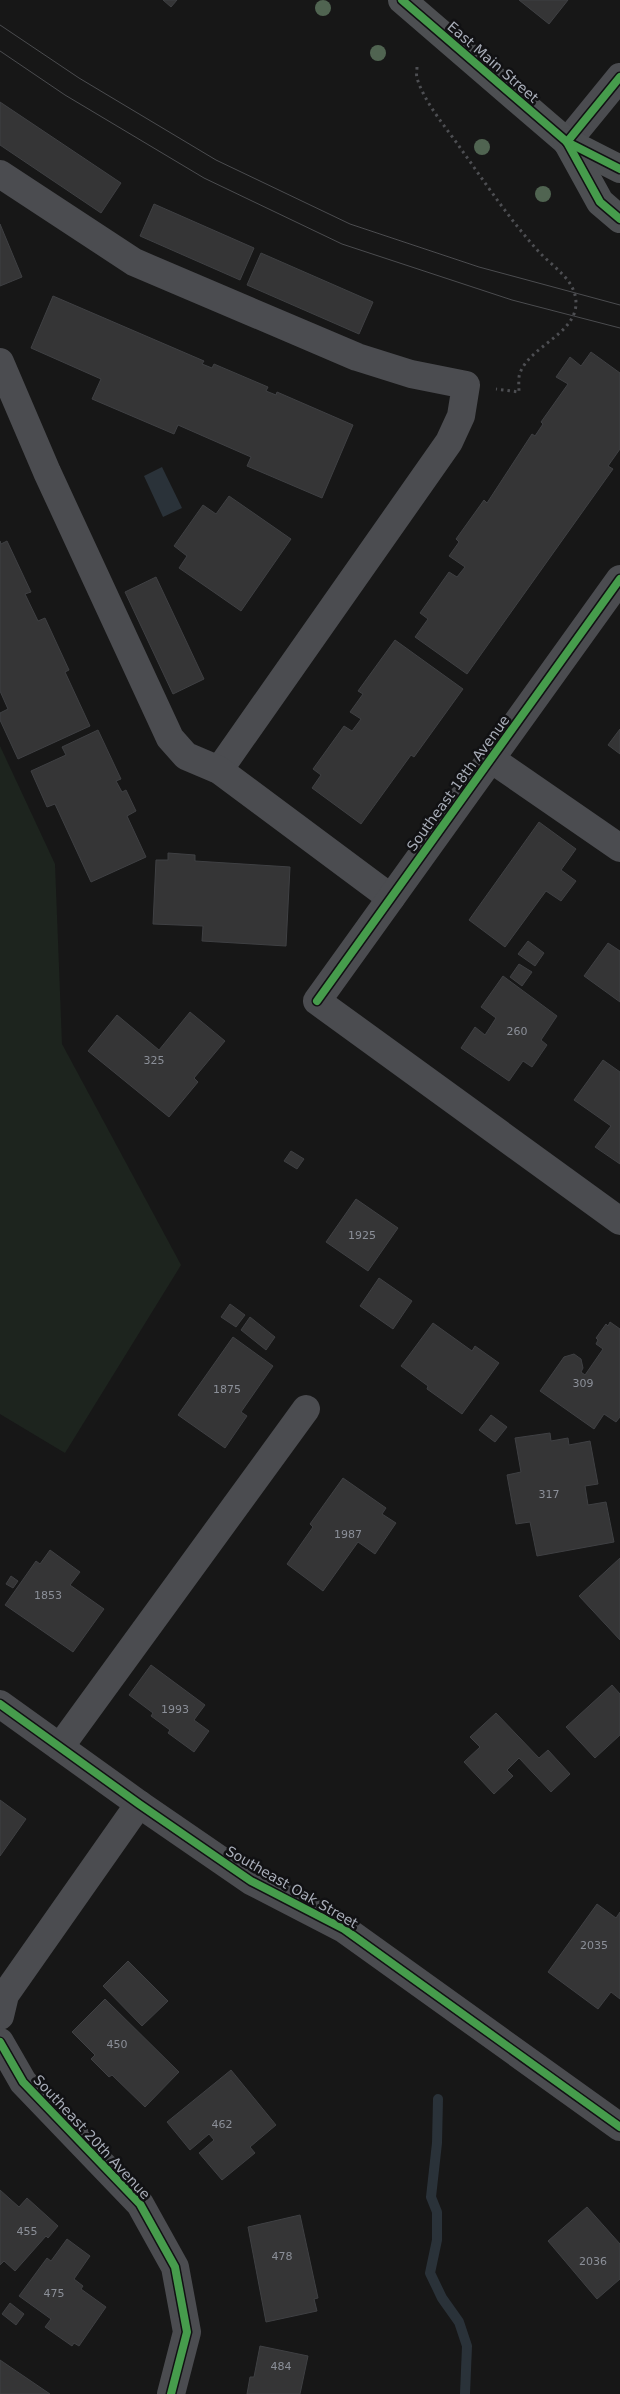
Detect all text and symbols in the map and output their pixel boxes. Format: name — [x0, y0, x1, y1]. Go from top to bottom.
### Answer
street label: East Main Street — [444, 18, 542, 106]
street label: Southeast 18th Avenue — [403, 712, 513, 854]
house number: 260 — [507, 1025, 528, 1038]
house number: 325 — [144, 1054, 165, 1067]
house number: 1925 — [348, 1229, 376, 1242]
house number: 309 — [573, 1377, 594, 1390]
house number: 1875 — [213, 1383, 241, 1396]
house number: 317 — [539, 1488, 560, 1501]
house number: 1987 — [334, 1528, 362, 1541]
house number: 1853 — [34, 1589, 62, 1602]
house number: 1993 — [161, 1703, 189, 1716]
street label: Southeast Oak Street — [223, 1843, 361, 1932]
house number: 2035 — [580, 1939, 608, 1952]
house number: 450 — [107, 2038, 128, 2051]
street label: Southeast 20th Avenue — [30, 2072, 154, 2202]
house number: 462 — [212, 2118, 233, 2131]
house number: 455 — [17, 2225, 38, 2238]
house number: 478 — [272, 2250, 293, 2263]
house number: 2036 — [579, 2255, 607, 2268]
house number: 475 — [44, 2287, 65, 2300]
house number: 484 — [271, 2360, 292, 2373]

